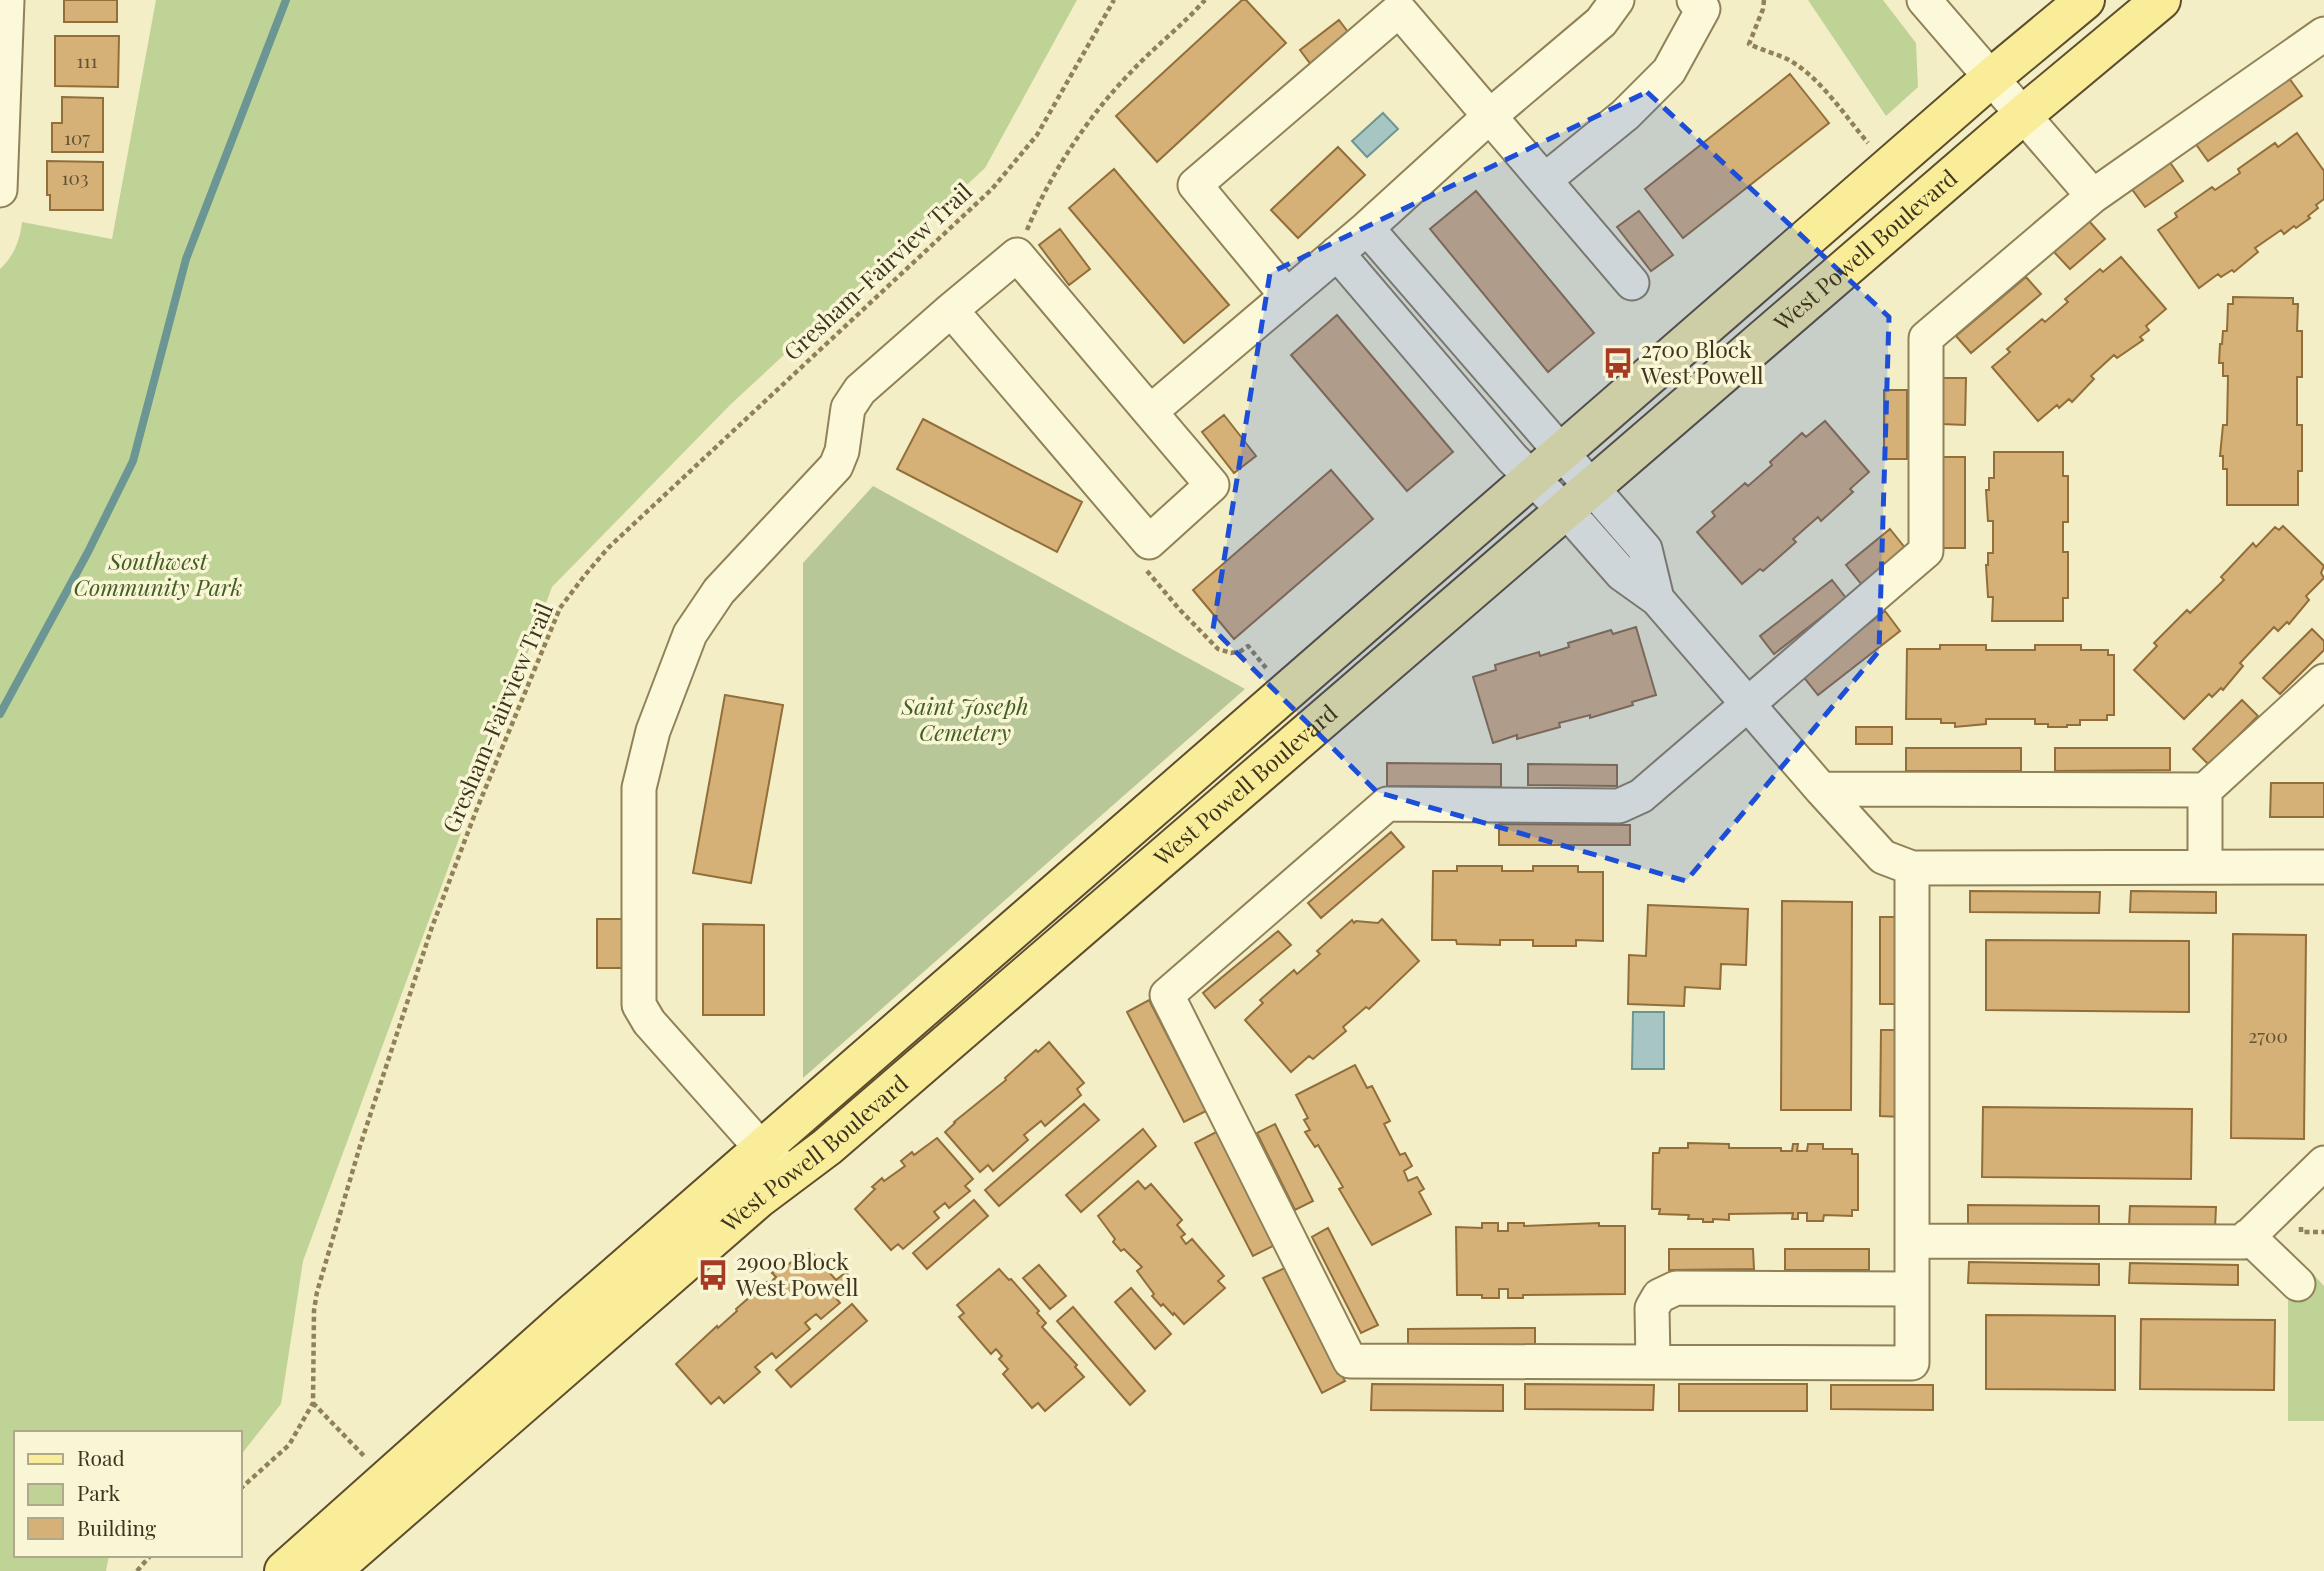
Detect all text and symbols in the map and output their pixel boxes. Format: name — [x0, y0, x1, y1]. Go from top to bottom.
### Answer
house number: 111 — [76, 47, 98, 73]
house number: 107 — [64, 124, 90, 150]
street label: West Powell Boulevard — [1766, 162, 1963, 338]
house number: 103 — [62, 164, 89, 190]
street label: Gresham-Fairview Trail — [776, 175, 978, 366]
place label: 2700 Block West Powell — [1640, 333, 1764, 390]
bus stop icon: 2700 Block West Powell — [1601, 346, 1635, 380]
park label: Southwest Community Park — [74, 545, 243, 602]
street label: Gresham-Fairview Trail — [434, 597, 559, 837]
park label: Saint Joseph Cemetery — [901, 690, 1028, 747]
street label: West Powell Boulevard — [1146, 697, 1343, 873]
house number: 2700 — [2248, 1022, 2288, 1048]
street label: West Powell Boulevard — [713, 1067, 914, 1239]
place label: 2900 Block West Powell — [735, 1245, 859, 1302]
bus stop icon: 2900 Block West Powell — [696, 1258, 730, 1292]
legend — [14, 1431, 242, 1557]
text: Road — [77, 1443, 125, 1471]
text: Park — [77, 1478, 121, 1506]
text: Building — [77, 1513, 156, 1541]

